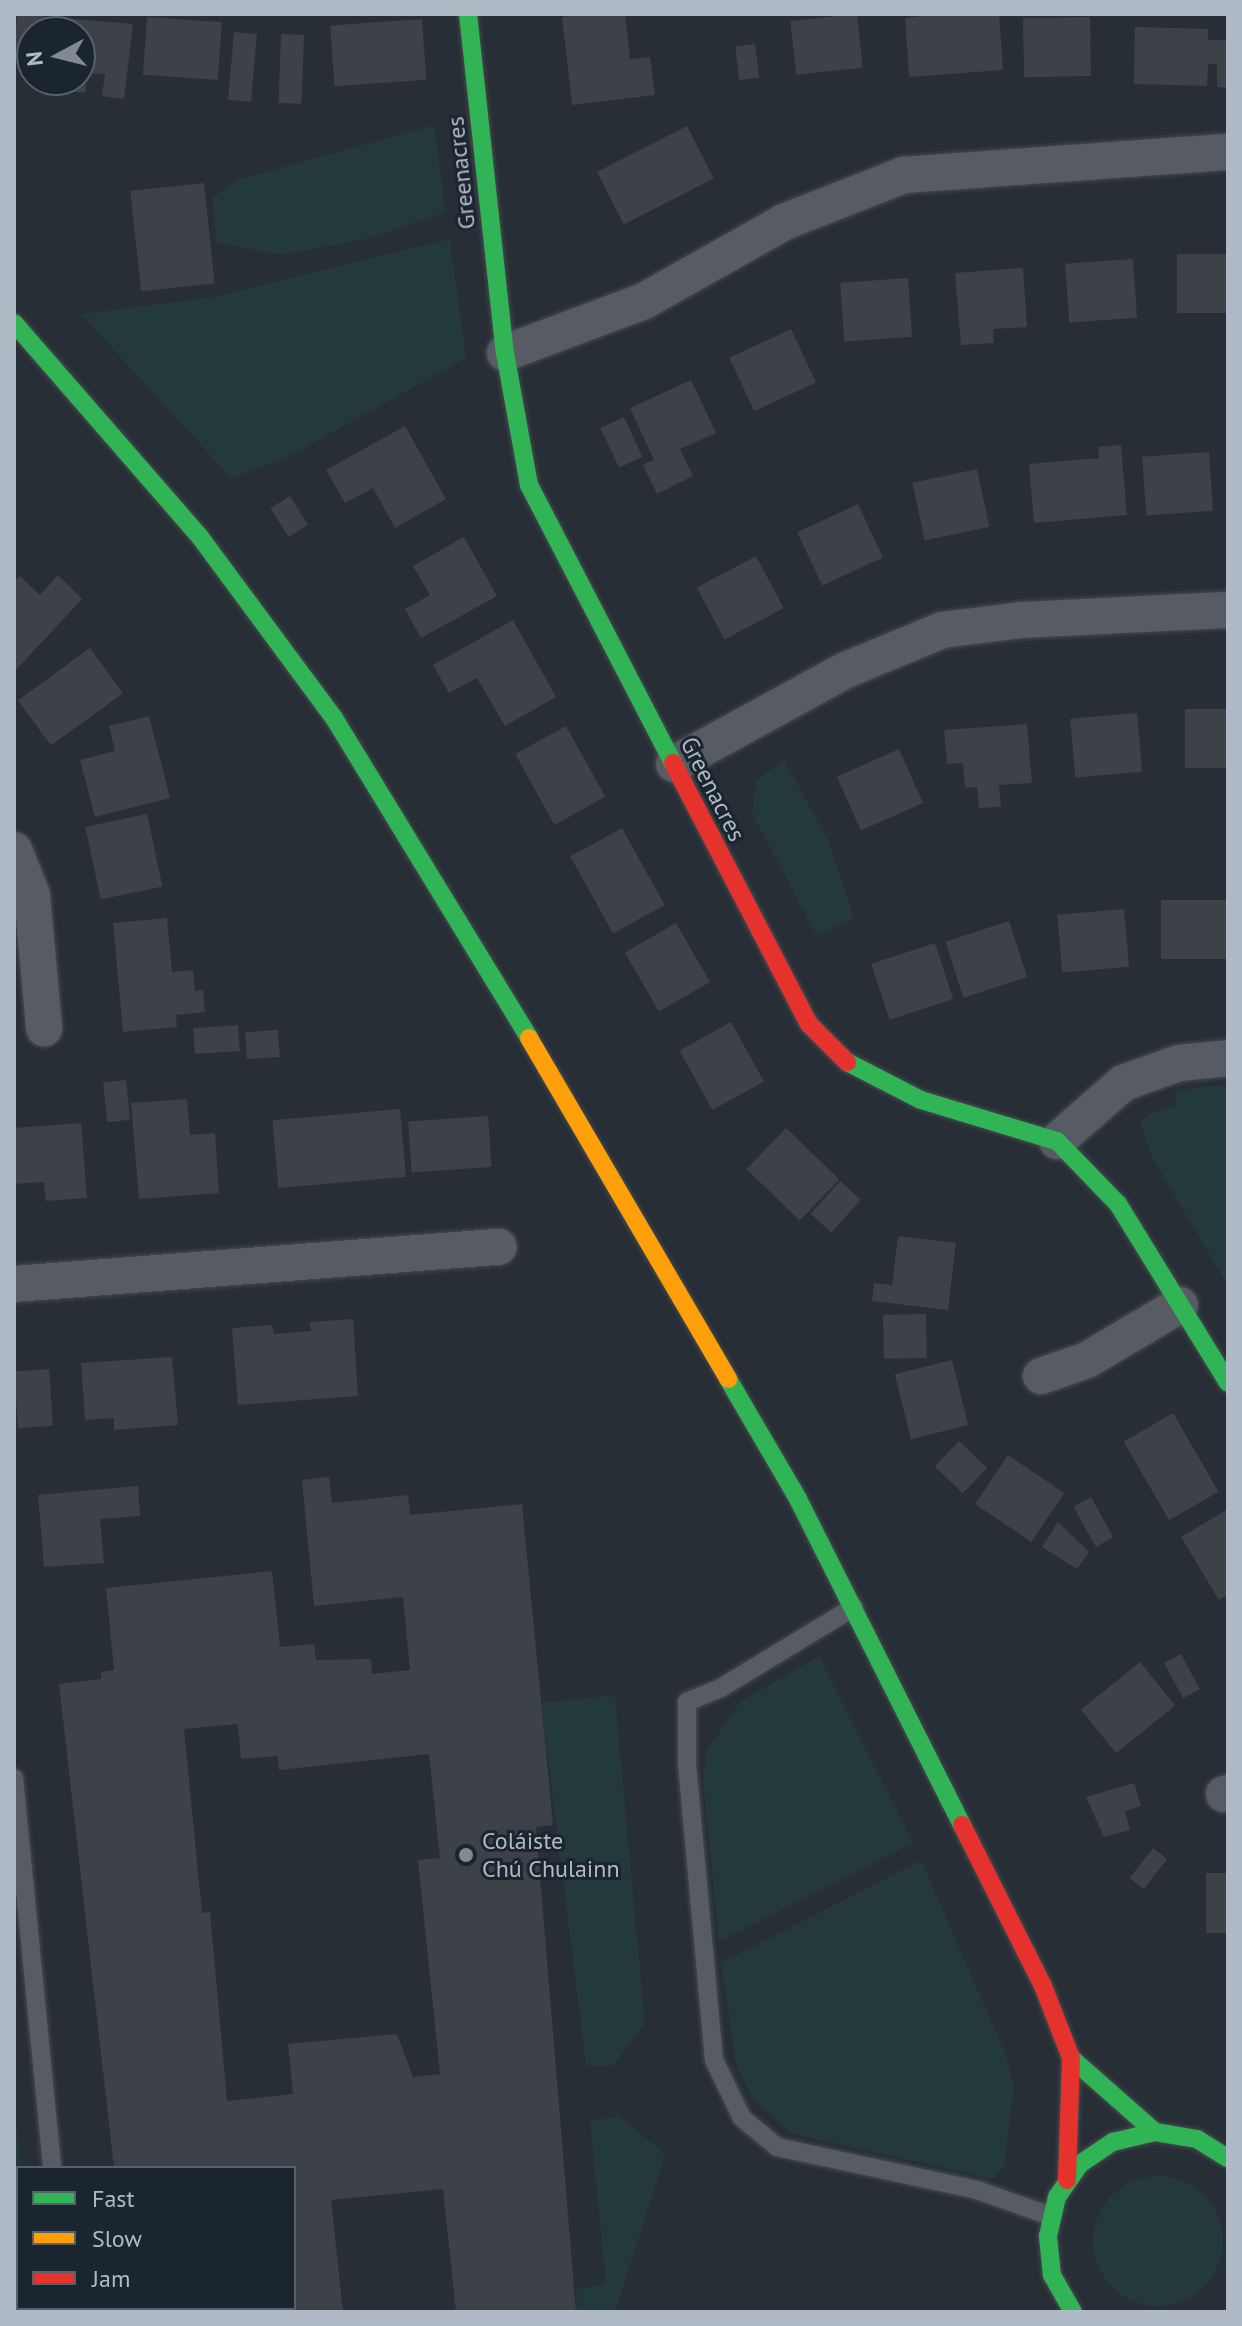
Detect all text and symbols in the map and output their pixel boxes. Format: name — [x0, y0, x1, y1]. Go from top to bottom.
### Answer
north arrow — [16, 16, 96, 96]
text: N — [19, 50, 49, 68]
street label: Greenacres — [441, 115, 481, 231]
street label: Greenacres — [674, 732, 752, 846]
place label: Coláiste Chú Chulainn — [482, 1827, 620, 1883]
marker: Coláiste Chú Chulainn — [457, 1846, 475, 1864]
legend — [16, 2166, 296, 2310]
text: Fast — [92, 2183, 135, 2214]
text: Slow — [92, 2223, 142, 2254]
text: Jam — [92, 2263, 130, 2294]

